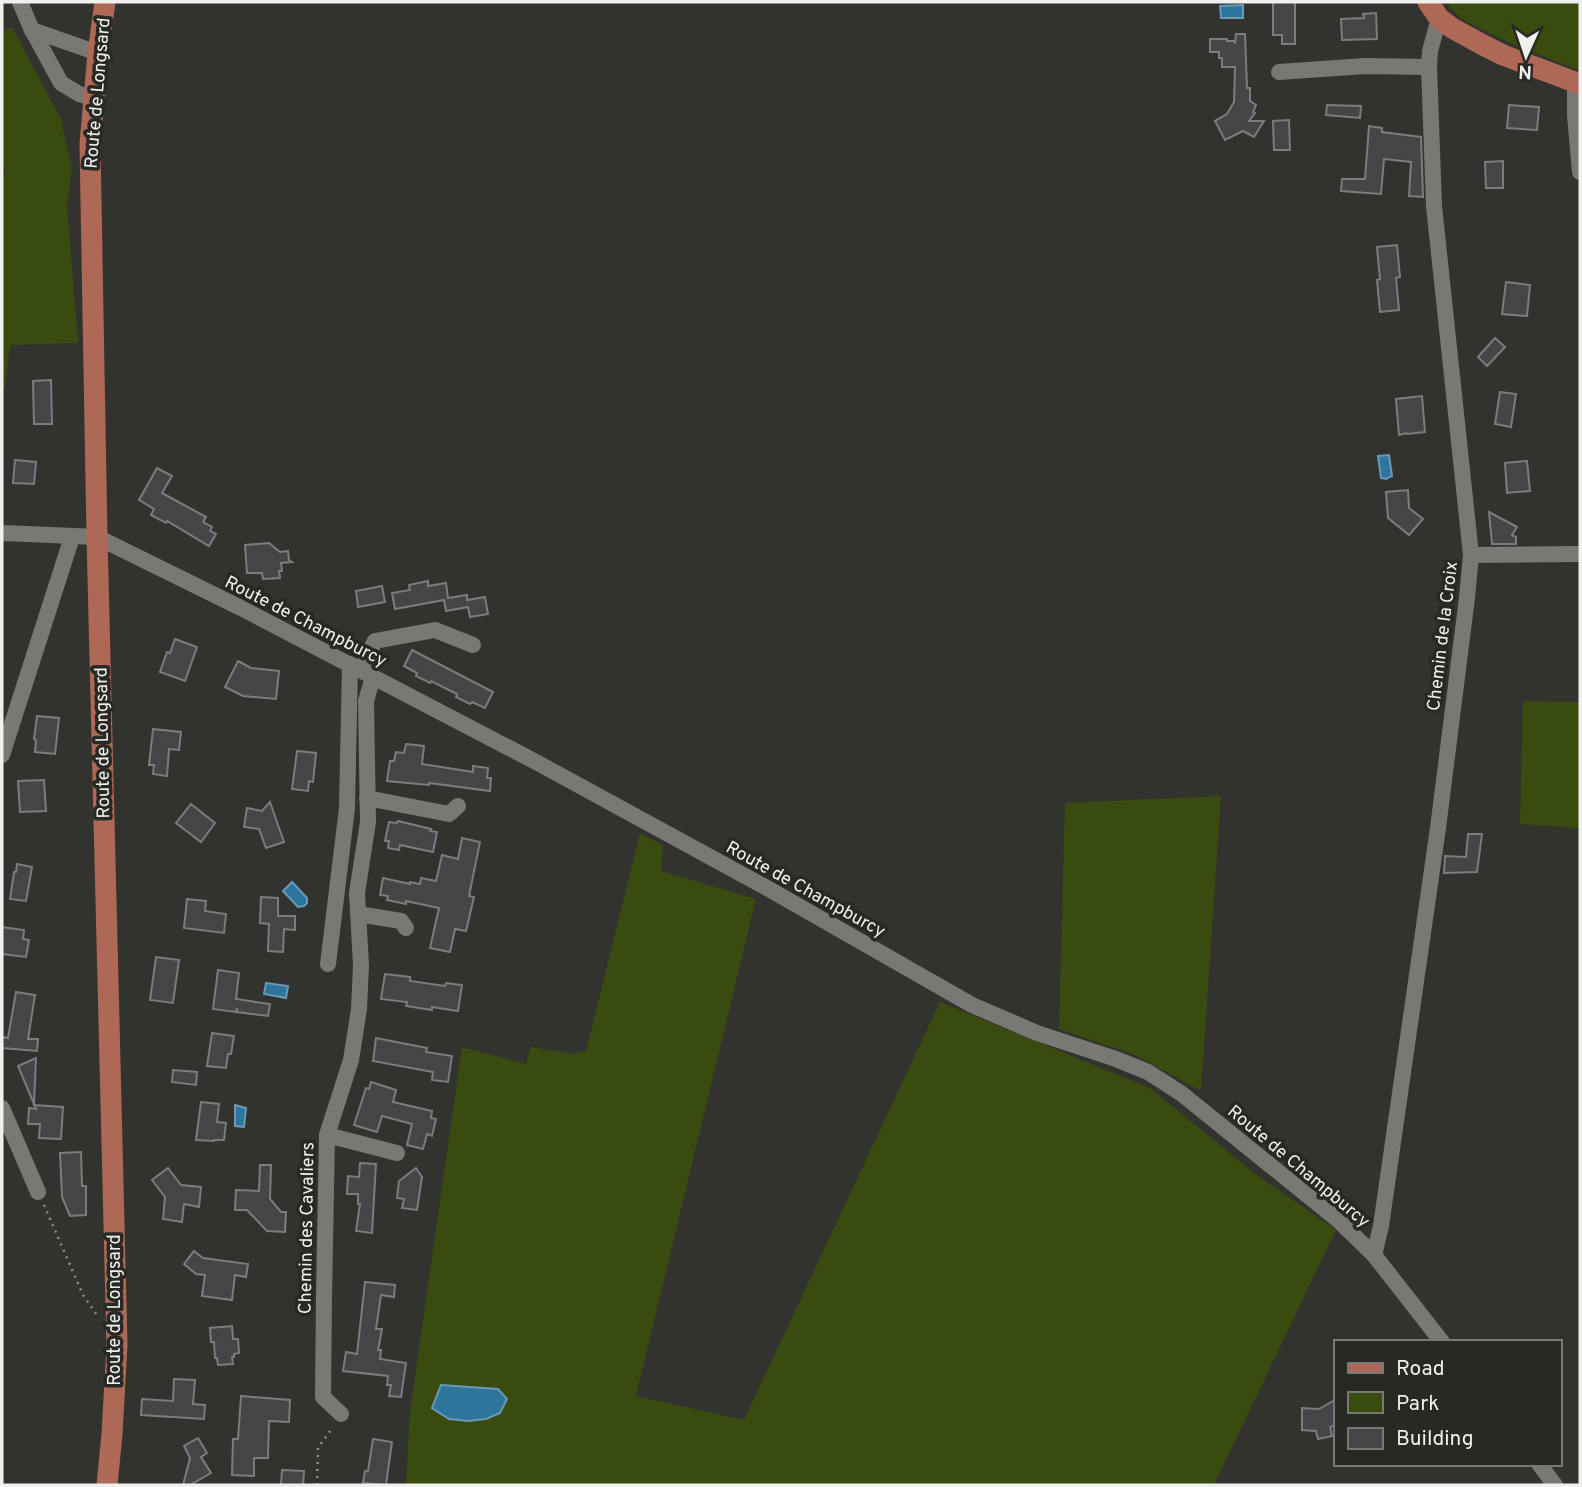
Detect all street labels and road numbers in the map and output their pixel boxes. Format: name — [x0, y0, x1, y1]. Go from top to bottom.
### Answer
street label: Route de Longsard — [80, 17, 117, 170]
street label: Chemin de la Croix — [1423, 560, 1464, 712]
street label: Route de Champburcy — [220, 571, 390, 673]
street label: Route de Longsard — [91, 667, 116, 819]
street label: Route de Champburcy — [721, 837, 889, 944]
street label: Route de Champburcy — [1222, 1101, 1374, 1234]
street label: Chemin des Cavaliers — [294, 1142, 321, 1314]
street label: Route de Longsard — [104, 1234, 127, 1386]

